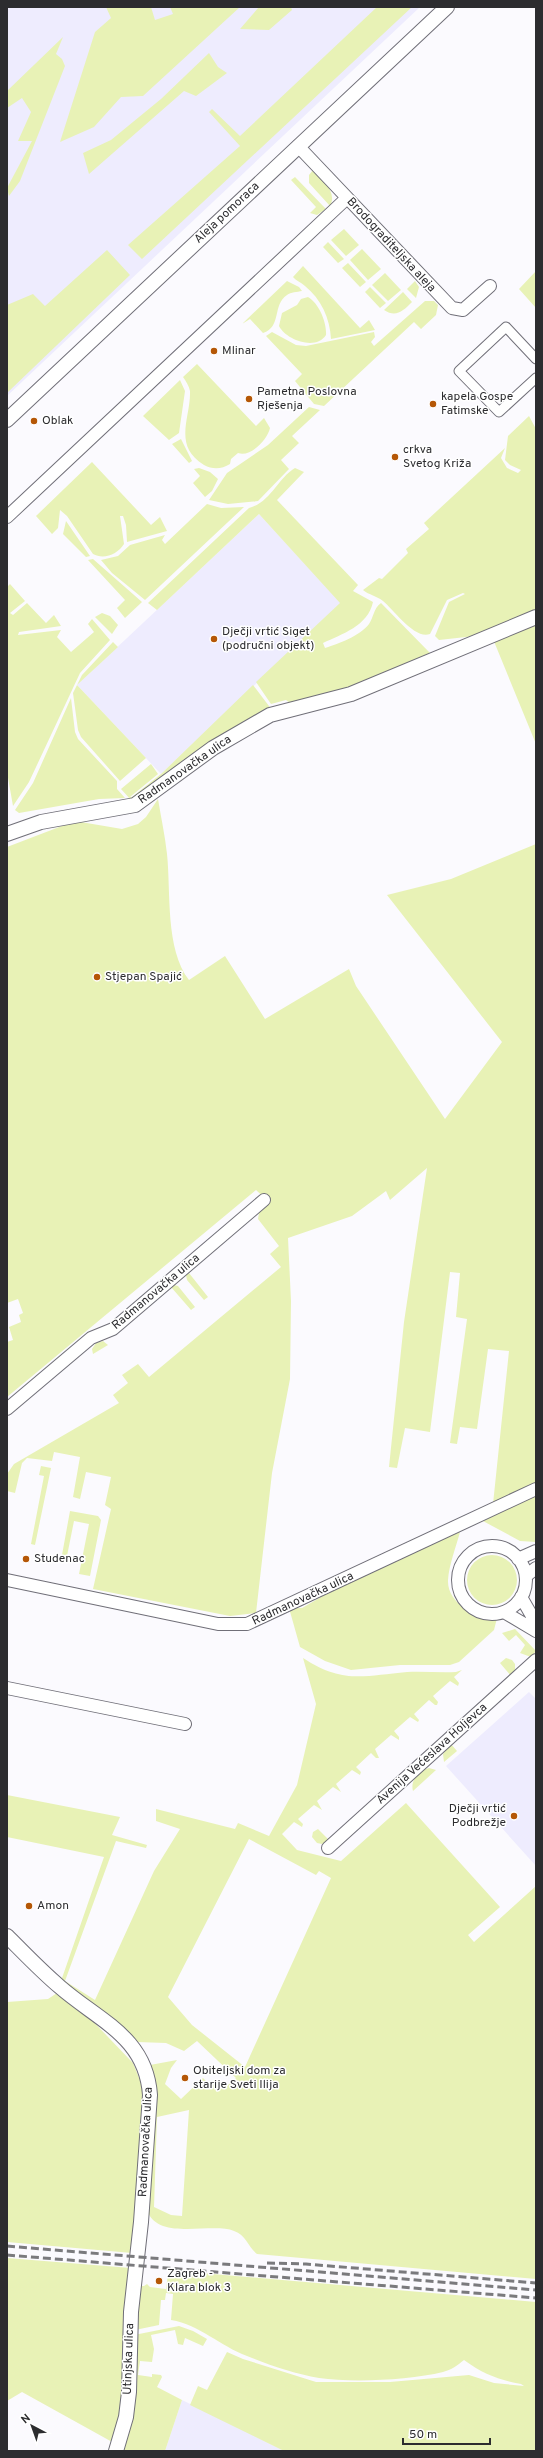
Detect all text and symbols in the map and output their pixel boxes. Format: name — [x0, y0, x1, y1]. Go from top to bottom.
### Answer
street label: Aleja pomoraca — [191, 179, 263, 247]
street label: Brodograditeljska aleja — [343, 194, 439, 296]
place label: Mlinar — [222, 343, 256, 359]
marker: Mlinar — [209, 346, 219, 356]
place label: Pametna Poslovna Rješenja — [257, 384, 356, 414]
place label: kapela Gospe Fatimske — [441, 389, 513, 419]
marker: Pametna Poslovna Rješenja — [244, 394, 254, 404]
marker: kapela Gospe Fatimske — [428, 399, 438, 409]
place label: Oblak — [42, 413, 73, 429]
marker: Oblak — [29, 416, 39, 426]
place label: crkva Svetog Križa — [403, 442, 471, 472]
marker: crkva Svetog Križa — [390, 452, 400, 462]
place label: Dječji vrtić Siget (područni objekt) — [222, 624, 314, 654]
marker: Dječji vrtić Siget (područni objekt) — [209, 634, 219, 644]
street label: Radmanovačka ulica — [135, 732, 235, 808]
place label: Stjepan Spajić — [105, 969, 182, 985]
marker: Stjepan Spajić — [92, 972, 102, 982]
street label: Radmanovačka ulica — [109, 1250, 203, 1334]
place label: Studenac — [34, 1551, 85, 1567]
marker: Studenac — [21, 1554, 31, 1564]
street label: Radmanovačka ulica — [250, 1568, 356, 1630]
street label: Avenija Većeslava Holjevca — [373, 1700, 491, 1808]
place label: Dječji vrtić Podbrežje — [449, 1801, 506, 1831]
marker: Dječji vrtić Podbrežje — [509, 1811, 519, 1821]
place label: Amon — [37, 1898, 69, 1914]
marker: Amon — [24, 1901, 34, 1911]
place label: Obiteljski dom za starije Sveti Ilija — [193, 2063, 286, 2093]
marker: Obiteljski dom za starije Sveti Ilija — [180, 2073, 190, 2083]
street label: Radmanovačka ulica — [135, 2087, 157, 2197]
place label: Zagreb - Klara blok 3 — [167, 2266, 231, 2296]
marker: Zagreb - Klara blok 3 — [154, 2276, 164, 2286]
street label: Utinjska ulica — [120, 2323, 138, 2395]
north arrow — [12, 2406, 52, 2446]
text: N — [19, 2411, 34, 2427]
scale bar — [403, 2420, 490, 2446]
text: 50 m — [409, 2427, 437, 2443]

